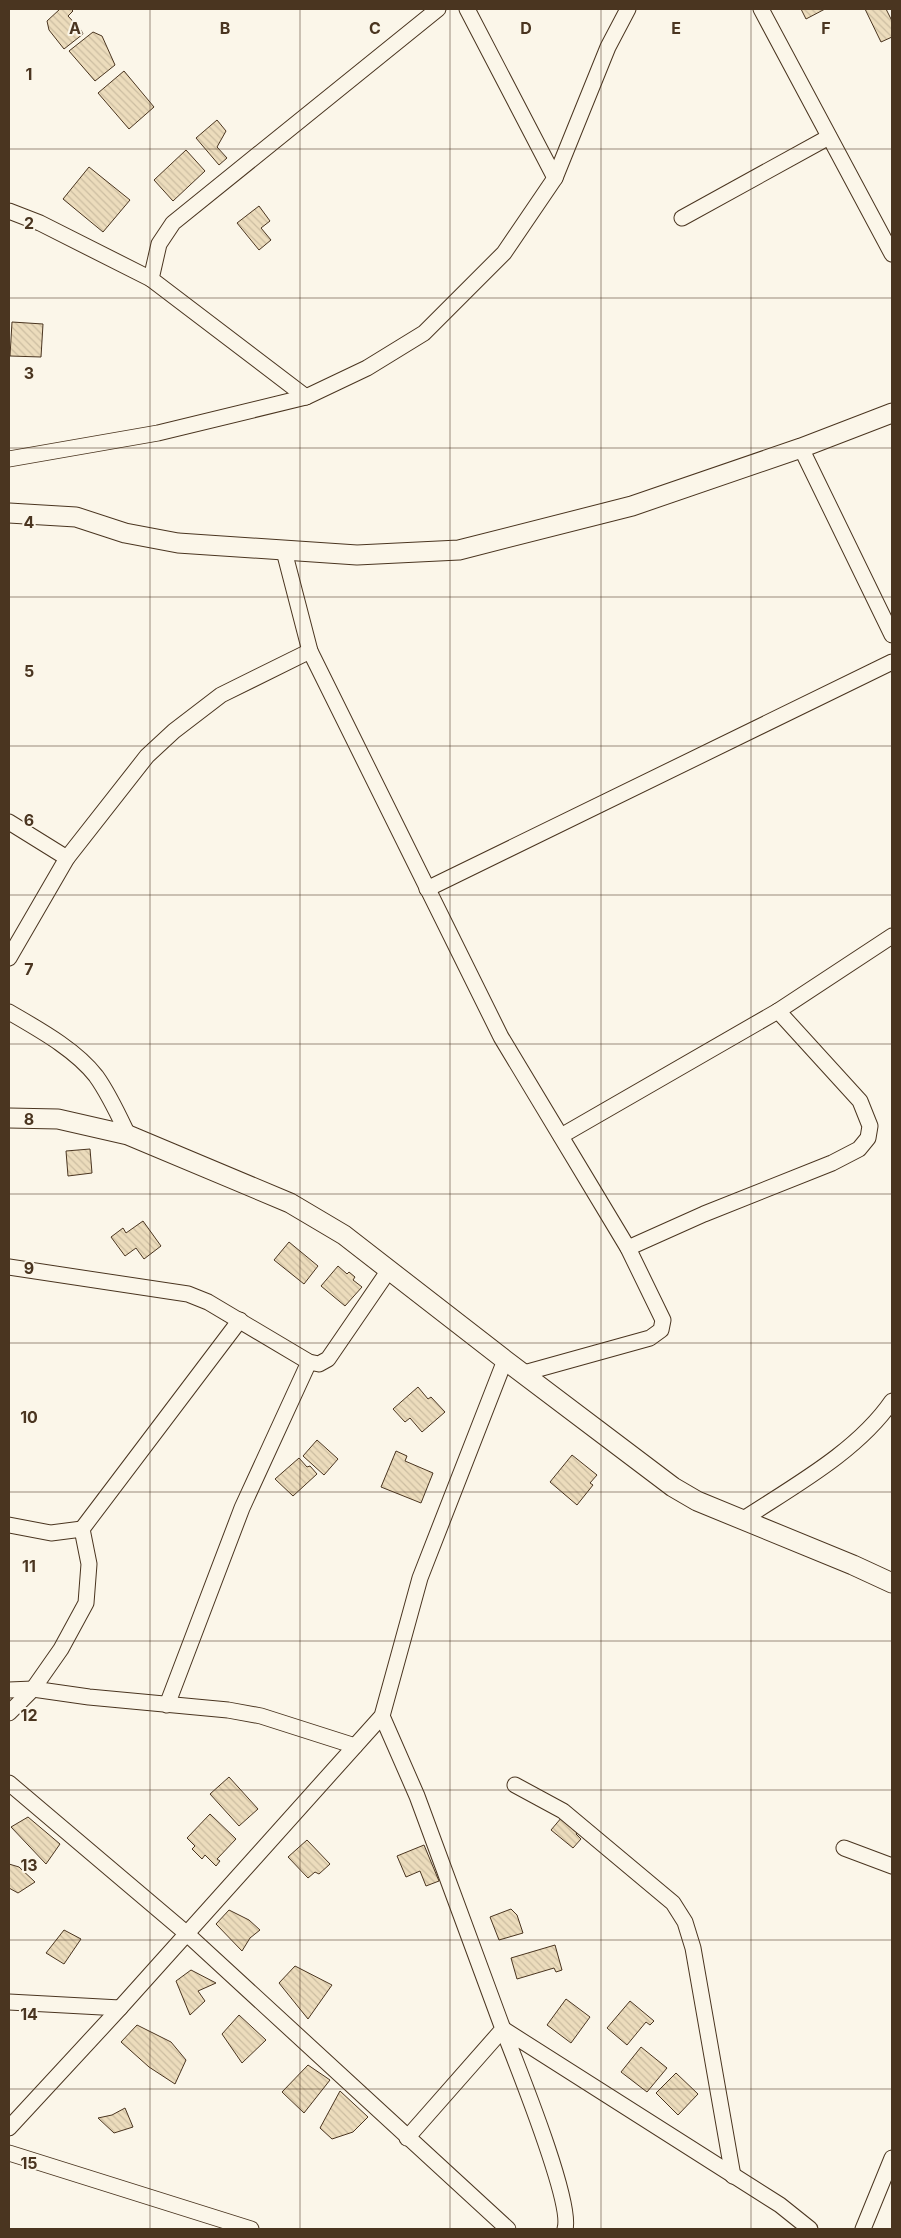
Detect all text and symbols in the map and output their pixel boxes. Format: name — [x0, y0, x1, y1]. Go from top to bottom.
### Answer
text: A — [69, 18, 81, 38]
text: B — [220, 18, 230, 38]
text: C — [369, 18, 381, 38]
text: D — [520, 18, 532, 38]
text: E — [671, 18, 681, 38]
text: F — [821, 18, 831, 38]
text: 1 — [26, 64, 32, 84]
text: 2 — [24, 213, 34, 233]
text: 3 — [24, 363, 34, 383]
text: 4 — [24, 512, 35, 532]
text: 5 — [24, 661, 34, 681]
text: 6 — [24, 810, 34, 830]
text: 7 — [24, 959, 34, 979]
text: 8 — [24, 1109, 34, 1129]
text: 9 — [24, 1258, 34, 1278]
text: 10 — [20, 1407, 38, 1427]
text: 11 — [22, 1556, 36, 1576]
text: 12 — [21, 1705, 37, 1725]
text: 13 — [20, 1855, 38, 1875]
text: 14 — [20, 2004, 38, 2024]
text: 15 — [20, 2153, 38, 2173]

